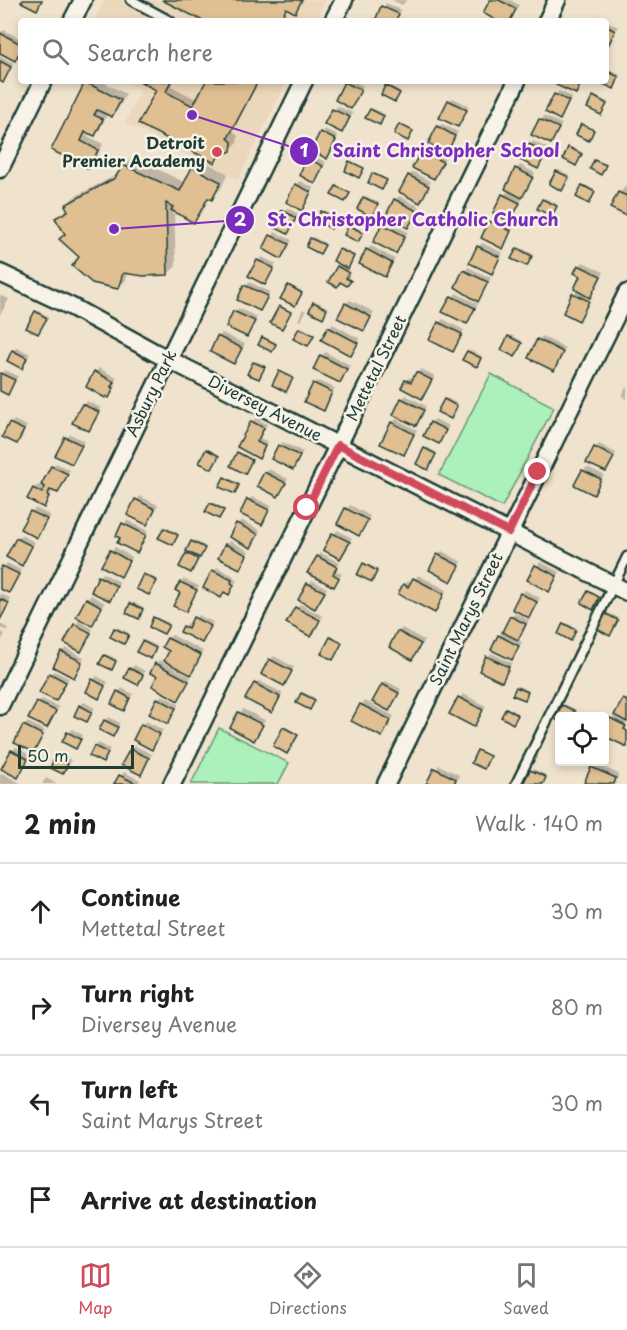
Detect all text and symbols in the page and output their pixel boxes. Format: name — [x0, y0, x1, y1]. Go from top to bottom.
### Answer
search box — [18, 18, 609, 84]
icon: search — [39, 35, 72, 68]
text: Search here — [87, 35, 213, 68]
place label: Detroit Premier Academy — [62, 130, 205, 172]
callout: Saint Christopher School — [289, 133, 572, 169]
text: 1 — [300, 136, 309, 163]
text: Saint Christopher School — [332, 136, 560, 163]
marker: Detroit Premier Academy — [210, 145, 224, 159]
callout: St. Christopher Catholic Church — [225, 202, 572, 238]
text: 2 — [234, 205, 247, 232]
text: St. Christopher Catholic Church — [267, 205, 559, 232]
street label: Mettetal Street — [339, 310, 411, 425]
street label: Asbury Park — [119, 345, 182, 440]
street label: Diversey Avenue — [204, 368, 327, 446]
route end — [524, 458, 550, 484]
route start — [293, 494, 319, 520]
street label: Saint Marys Street — [422, 548, 508, 689]
map controls — [555, 712, 609, 766]
button: locate — [555, 712, 609, 766]
scale bar — [18, 742, 134, 770]
text: 50 m — [27, 743, 68, 767]
text: 2 min — [24, 804, 97, 843]
text: Walk · 140 m — [475, 808, 603, 838]
text: Continue — [81, 880, 180, 913]
icon: ahead — [24, 895, 57, 928]
text: 30 m — [550, 896, 603, 926]
text: Mettetal Street — [81, 913, 225, 943]
text: Turn right — [81, 976, 194, 1009]
icon: right — [24, 991, 57, 1024]
text: 80 m — [551, 992, 603, 1022]
text: Diversey Avenue — [81, 1009, 237, 1039]
text: Turn left — [81, 1072, 178, 1105]
icon: left — [24, 1087, 57, 1120]
text: 30 m — [550, 1088, 603, 1118]
text: Saint Marys Street — [81, 1105, 263, 1135]
icon: arrive — [24, 1183, 57, 1216]
text: Arrive at destination — [81, 1183, 317, 1216]
tab: Map — [78, 1259, 112, 1319]
tab: Directions — [269, 1259, 347, 1319]
tab: Saved — [503, 1259, 549, 1319]

